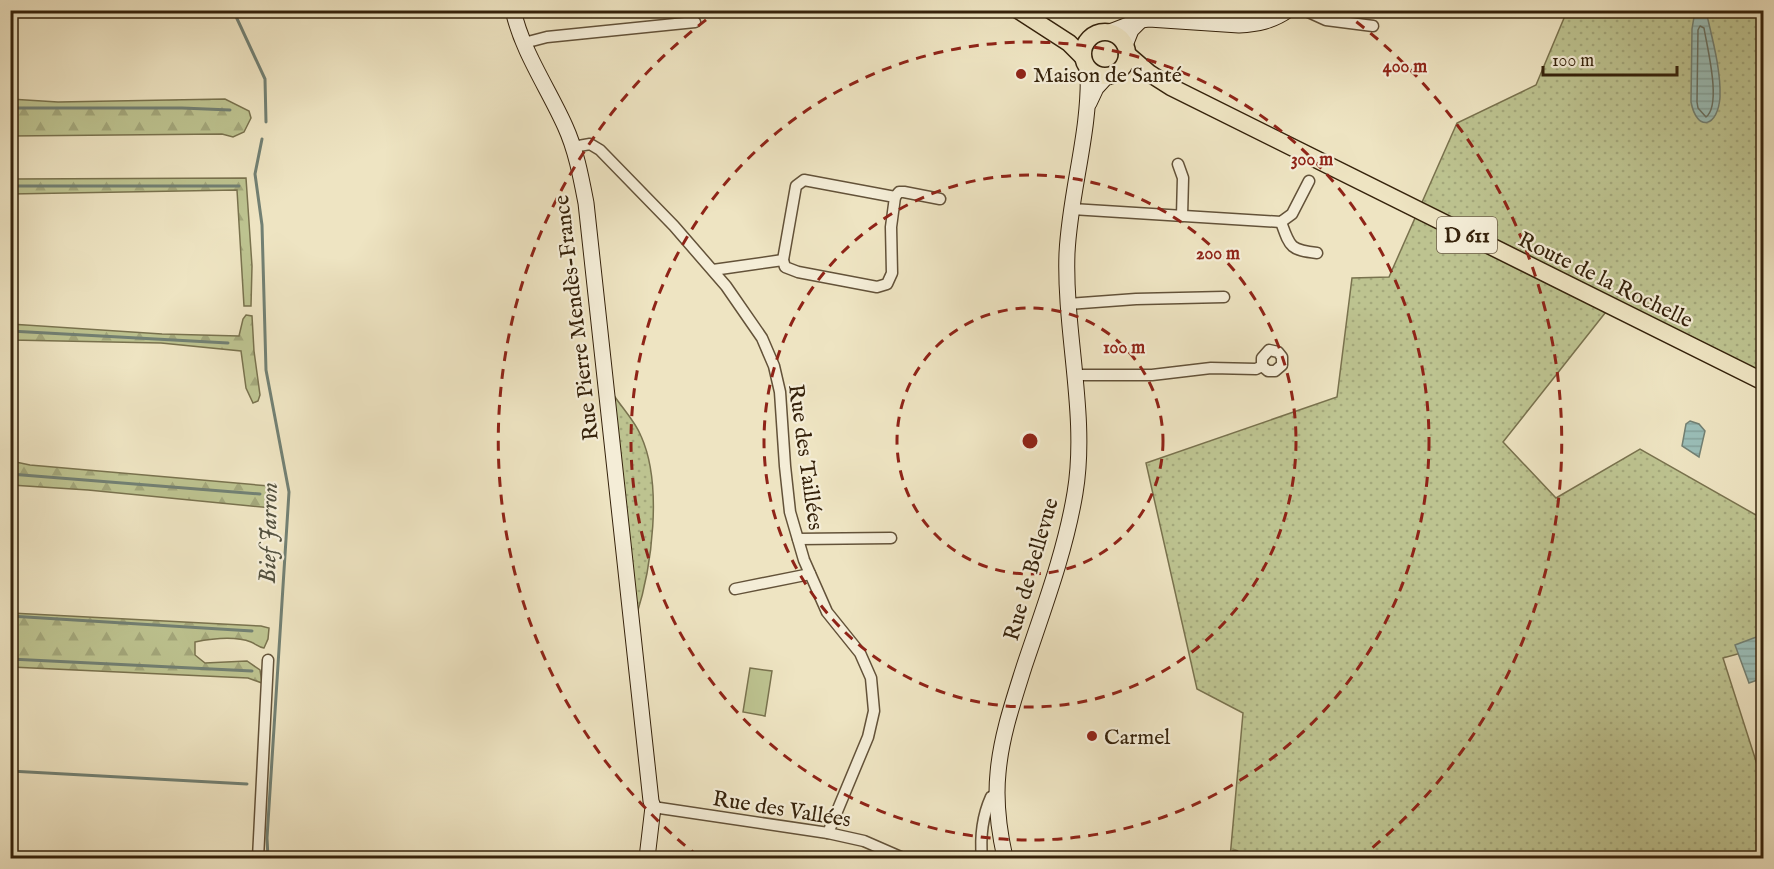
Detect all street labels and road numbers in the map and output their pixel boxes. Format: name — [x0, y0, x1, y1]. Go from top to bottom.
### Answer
street label: Rue Pierre Mendès-France — [548, 193, 606, 442]
road number: D 611 — [1437, 217, 1497, 253]
street label: Route de la Rochelle — [1513, 226, 1697, 335]
street label: Rue des Taillées — [781, 383, 829, 532]
street label: Rue de Bellevue — [998, 495, 1066, 644]
street label: Rue des Vallées — [711, 785, 853, 835]

